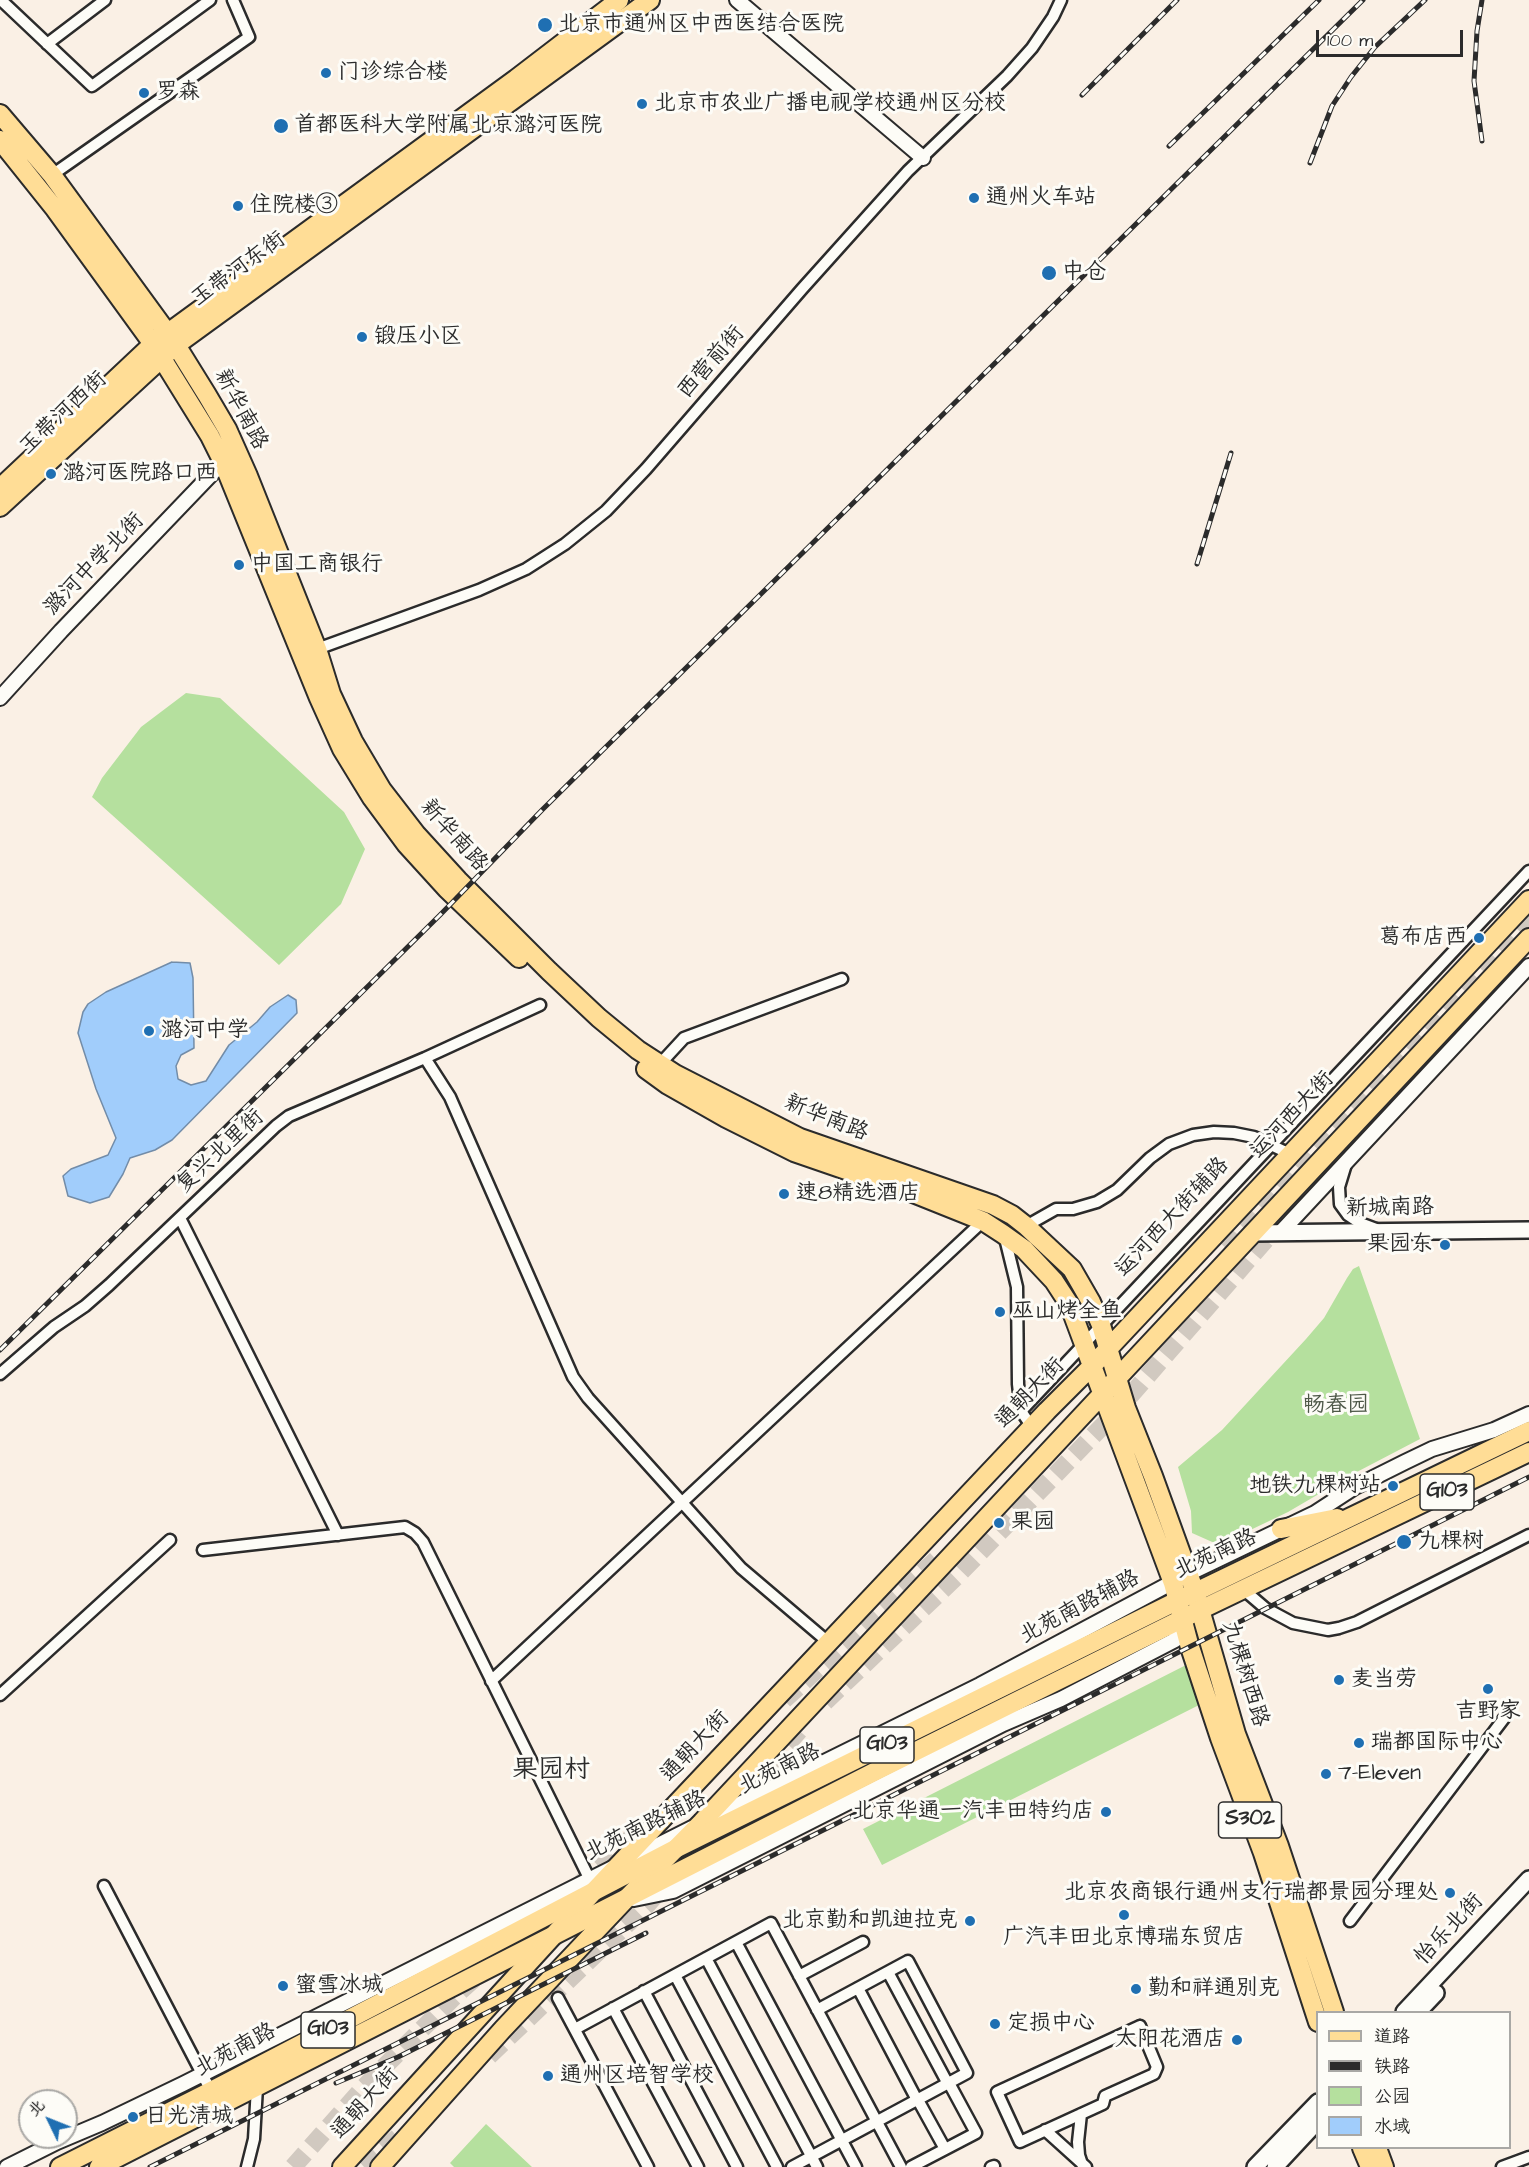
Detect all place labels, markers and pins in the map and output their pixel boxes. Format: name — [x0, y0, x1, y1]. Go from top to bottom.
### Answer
place label: 北京市通州区中西医结合医院 — [558, 12, 844, 38]
marker: 北京市通州区中西医结合医院 — [536, 16, 554, 34]
place label: 门诊综合楼 — [338, 60, 448, 86]
marker: 门诊综合楼 — [319, 66, 333, 80]
place label: 罗森 — [156, 80, 200, 106]
marker: 罗森 — [137, 86, 151, 100]
place label: 北京市农业广播电视学校通州区分校 — [654, 91, 1006, 117]
marker: 北京市农业广播电视学校通州区分校 — [635, 97, 649, 111]
place label: 首都医科大学附属北京潞河医院 — [294, 113, 602, 139]
marker: 首都医科大学附属北京潞河医院 — [272, 117, 290, 135]
place label: 通州火车站 — [986, 185, 1096, 211]
marker: 通州火车站 — [967, 191, 981, 205]
place label: 住院楼③ — [250, 193, 338, 219]
marker: 住院楼③ — [231, 199, 245, 213]
place label: 中仓 — [1062, 260, 1106, 286]
marker: 中仓 — [1040, 264, 1058, 282]
place label: 锻压小区 — [374, 324, 462, 350]
marker: 锻压小区 — [355, 330, 369, 344]
place label: 潞河医院路口西 — [63, 461, 217, 487]
marker: 潞河医院路口西 — [44, 467, 58, 481]
place label: 中国工商银行 — [251, 552, 383, 578]
marker: 中国工商银行 — [232, 558, 246, 572]
place label: 葛布店西 — [1379, 925, 1467, 951]
marker: 葛布店西 — [1472, 931, 1486, 945]
place label: 潞河中学 — [161, 1018, 249, 1044]
marker: 潞河中学 — [142, 1024, 156, 1038]
place label: 速8精选酒店 — [796, 1181, 920, 1207]
marker: 速8精选酒店 — [777, 1187, 791, 1201]
place label: 果园东 — [1367, 1232, 1433, 1258]
marker: 果园东 — [1438, 1238, 1452, 1252]
place label: 巫山烤全鱼 — [1012, 1299, 1122, 1325]
marker: 巫山烤全鱼 — [993, 1305, 1007, 1319]
place label: 地铁九棵树站 — [1249, 1473, 1381, 1499]
marker: 地铁九棵树站 — [1386, 1479, 1400, 1493]
place label: 果园 — [1011, 1510, 1055, 1536]
marker: 果园 — [992, 1516, 1006, 1530]
place label: 九棵树 — [1418, 1529, 1484, 1555]
marker: 九棵树 — [1395, 1533, 1413, 1551]
place label: 麦当劳 — [1351, 1667, 1417, 1693]
marker: 麦当劳 — [1332, 1673, 1346, 1687]
marker: 吉野家 — [1481, 1682, 1495, 1696]
place label: 吉野家 — [1455, 1699, 1521, 1725]
place label: 瑞都国际中心 — [1371, 1730, 1503, 1756]
marker: 瑞都国际中心 — [1352, 1736, 1366, 1750]
place label: 7-Eleven — [1338, 1761, 1421, 1787]
marker: 7-Eleven — [1319, 1767, 1333, 1781]
place label: 北京华通一汽丰田特约店 — [852, 1799, 1094, 1825]
marker: 北京华通一汽丰田特约店 — [1099, 1805, 1113, 1819]
place label: 北京农商银行通州支行瑞都景园分理处 — [1064, 1880, 1438, 1906]
marker: 北京农商银行通州支行瑞都景园分理处 — [1443, 1886, 1457, 1900]
place label: 北京勤和凯迪拉克 — [782, 1908, 958, 1934]
marker: 广汽丰田北京博瑞东贸店 — [1117, 1908, 1131, 1922]
marker: 北京勤和凯迪拉克 — [963, 1914, 977, 1928]
place label: 广汽丰田北京博瑞东贸店 — [1003, 1925, 1245, 1951]
place label: 蜜雪冰城 — [295, 1973, 383, 1999]
place label: 勤和祥通别克 — [1148, 1976, 1280, 2002]
marker: 蜜雪冰城 — [276, 1979, 290, 1993]
marker: 勤和祥通别克 — [1129, 1982, 1143, 1996]
place label: 定损中心 — [1007, 2011, 1095, 2037]
marker: 定损中心 — [988, 2017, 1002, 2031]
place label: 太阳花酒店 — [1115, 2027, 1225, 2053]
marker: 太阳花酒店 — [1230, 2033, 1244, 2047]
place label: 通州区培智学校 — [560, 2063, 714, 2089]
marker: 通州区培智学校 — [541, 2069, 555, 2083]
place label: 日光清城 — [145, 2104, 233, 2130]
marker: 日光清城 — [126, 2110, 140, 2124]

